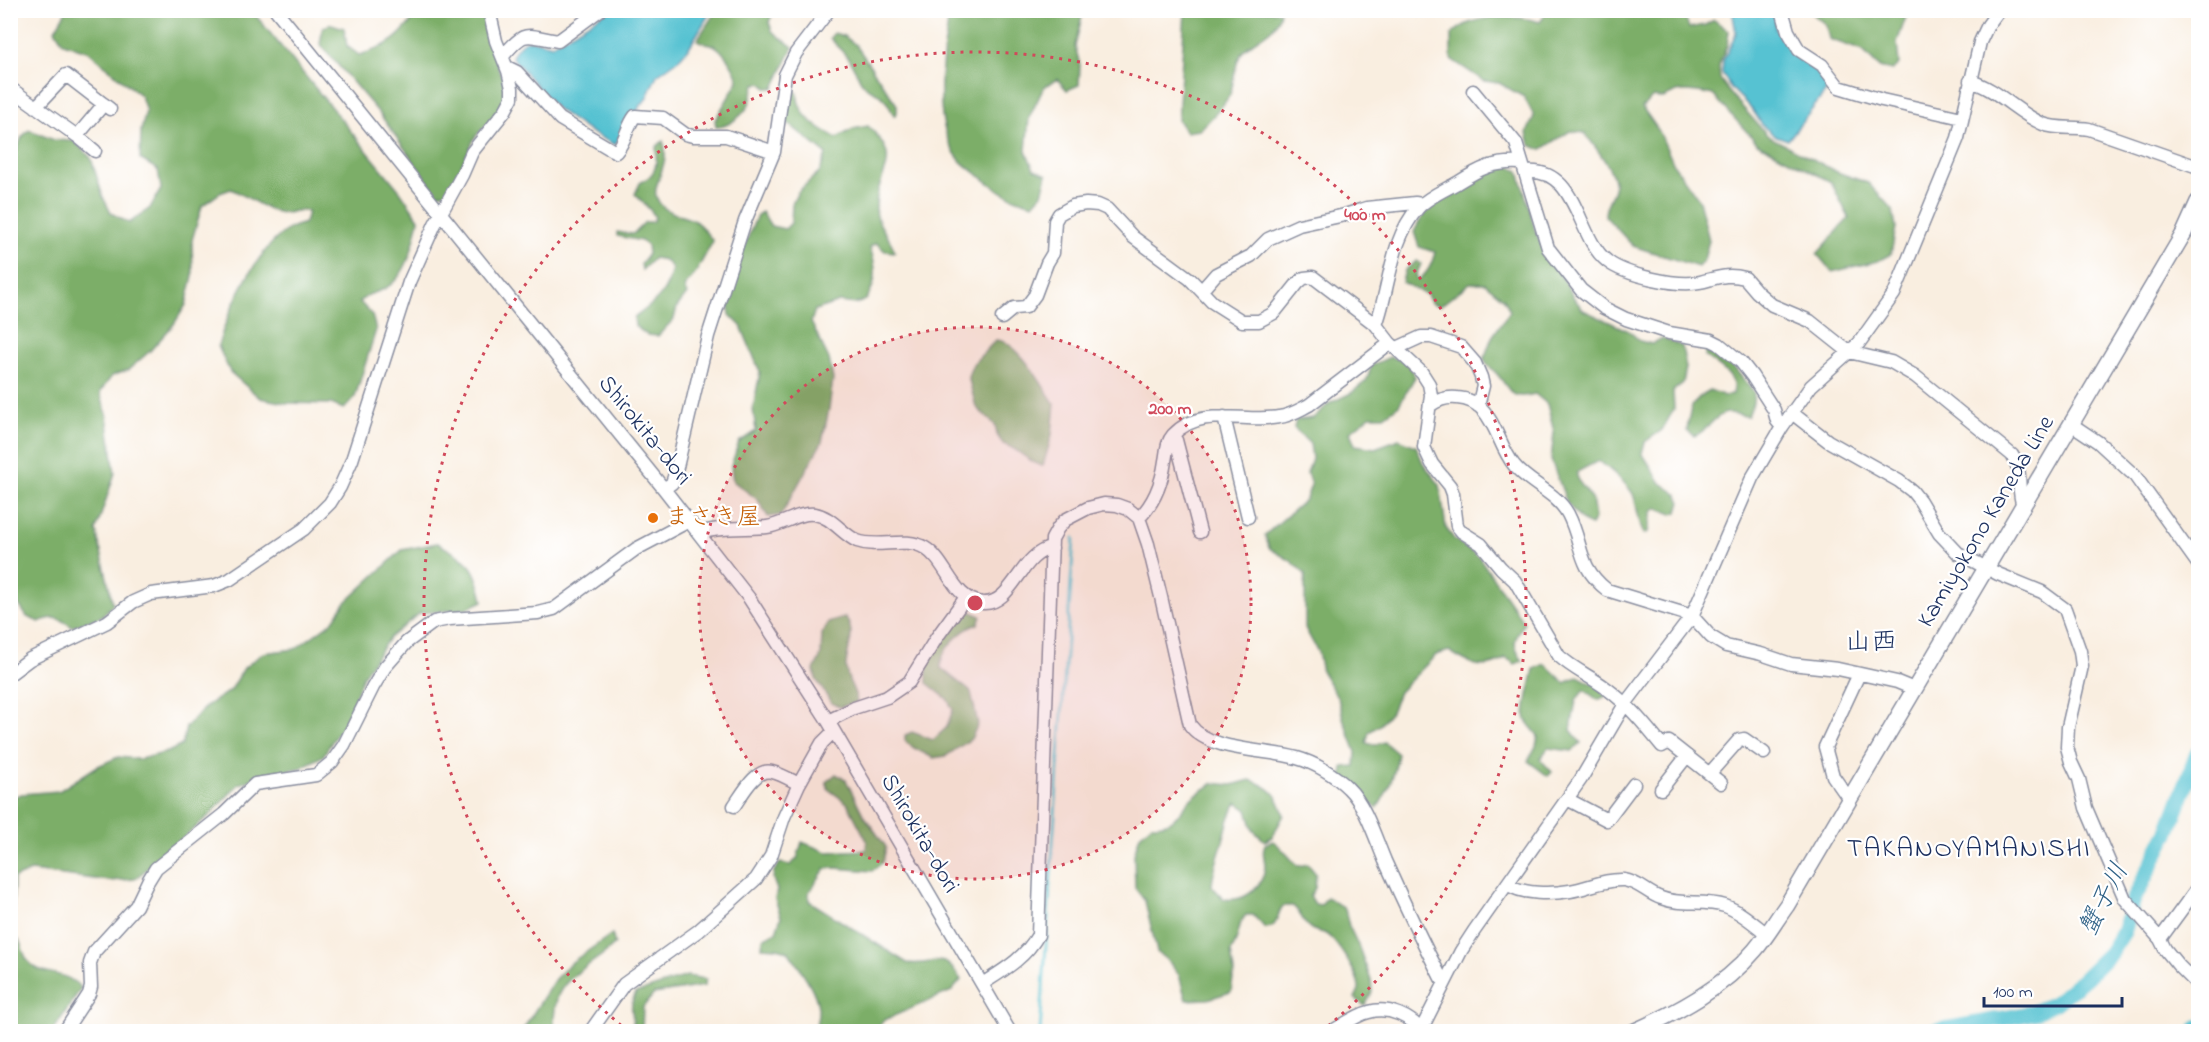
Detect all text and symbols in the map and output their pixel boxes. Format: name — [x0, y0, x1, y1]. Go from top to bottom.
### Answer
text: 400 m — [1344, 203, 1386, 229]
street label: Shirokita-dori — [589, 368, 699, 494]
text: 200 m — [1148, 397, 1192, 423]
street label: Kamiyokono Kaneda Line — [1910, 409, 2065, 635]
place label: まさき屋 — [665, 501, 761, 536]
marker: まさき屋 — [646, 511, 660, 525]
centre of rings — [965, 593, 985, 613]
district label: 山西 — [1845, 624, 1897, 662]
street label: Shirokita-dori — [871, 768, 967, 900]
district label: TAKANOYAMANISHI — [1847, 830, 2091, 869]
water label: 蟹子川 — [2070, 857, 2140, 943]
scale bar — [1984, 970, 2122, 1008]
text: 100 m — [1993, 980, 2033, 1006]

